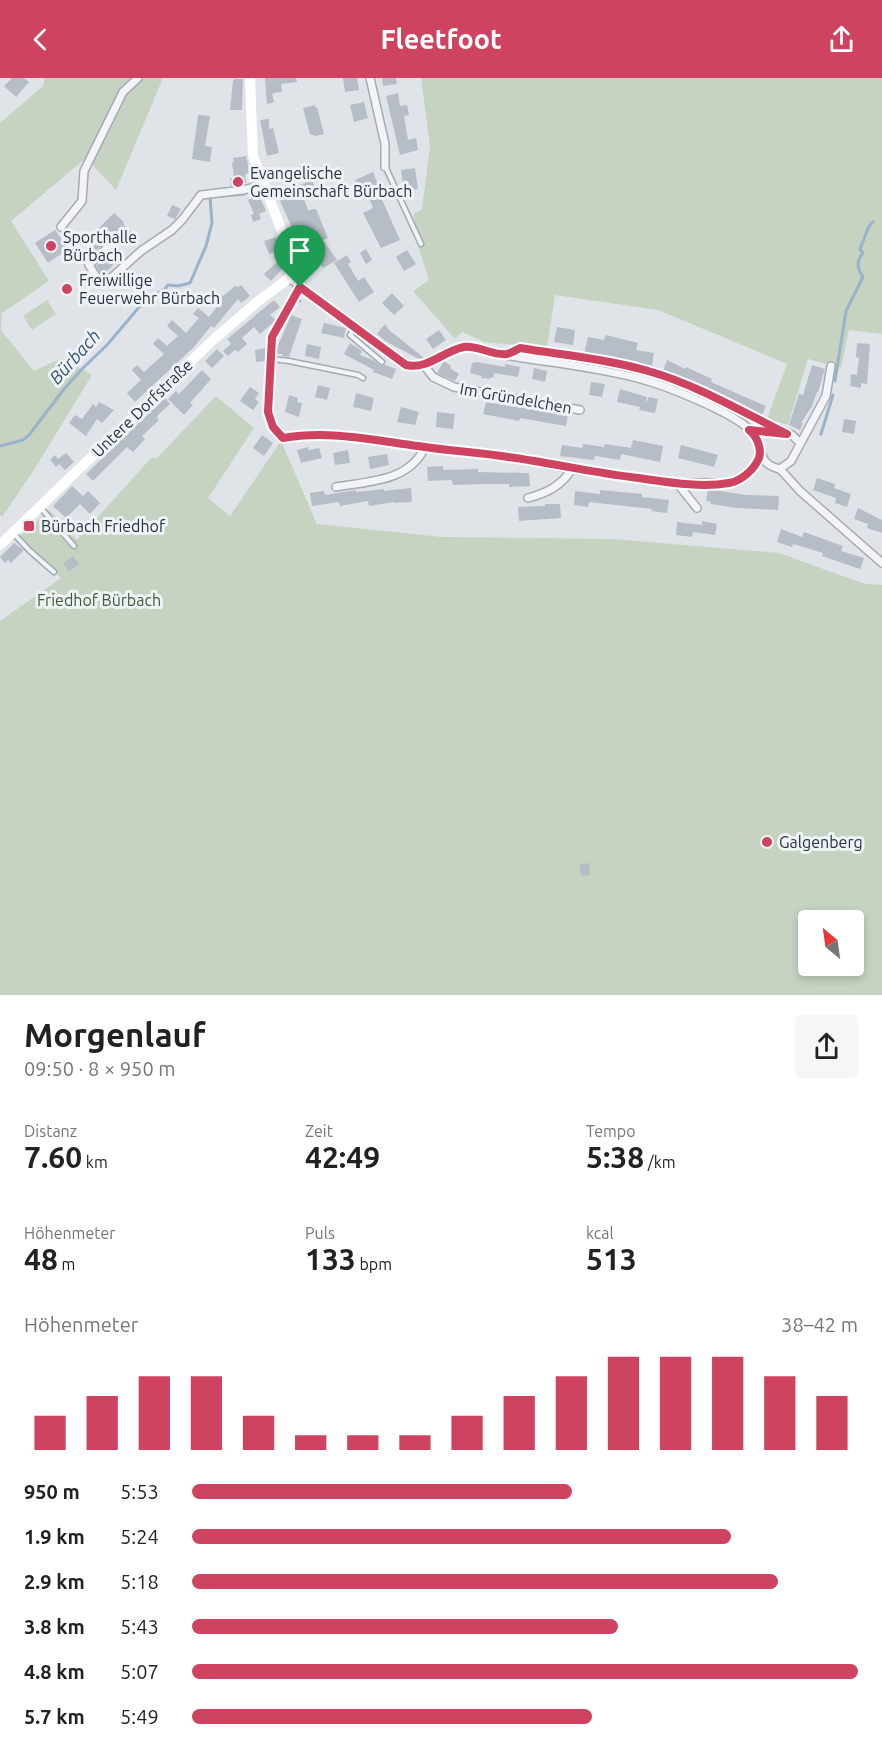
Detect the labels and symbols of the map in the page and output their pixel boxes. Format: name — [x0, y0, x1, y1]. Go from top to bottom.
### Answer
place label: Evangelische Gemeinschaft Bürbach — [250, 164, 412, 200]
marker: Evangelische Gemeinschaft Bürbach — [231, 175, 245, 189]
pin — [274, 225, 325, 287]
place label: Sporthalle Bürbach — [63, 228, 137, 264]
marker: Sporthalle Bürbach — [44, 239, 58, 253]
place label: Freiwillige Feuerwehr Bürbach — [79, 271, 220, 307]
marker: Freiwillige Feuerwehr Bürbach — [60, 282, 74, 296]
water label: Bürbach — [45, 325, 104, 387]
street label: Untere Dorfstraße — [88, 356, 196, 460]
street label: Im Gründelchen — [459, 379, 573, 417]
place label: Bürbach Friedhof — [41, 517, 166, 535]
marker: Bürbach Friedhof — [22, 519, 36, 533]
park label: Friedhof Bürbach — [37, 591, 161, 609]
place label: Galgenberg — [779, 833, 863, 851]
marker: Galgenberg — [760, 835, 774, 849]
north arrow — [798, 910, 864, 976]

